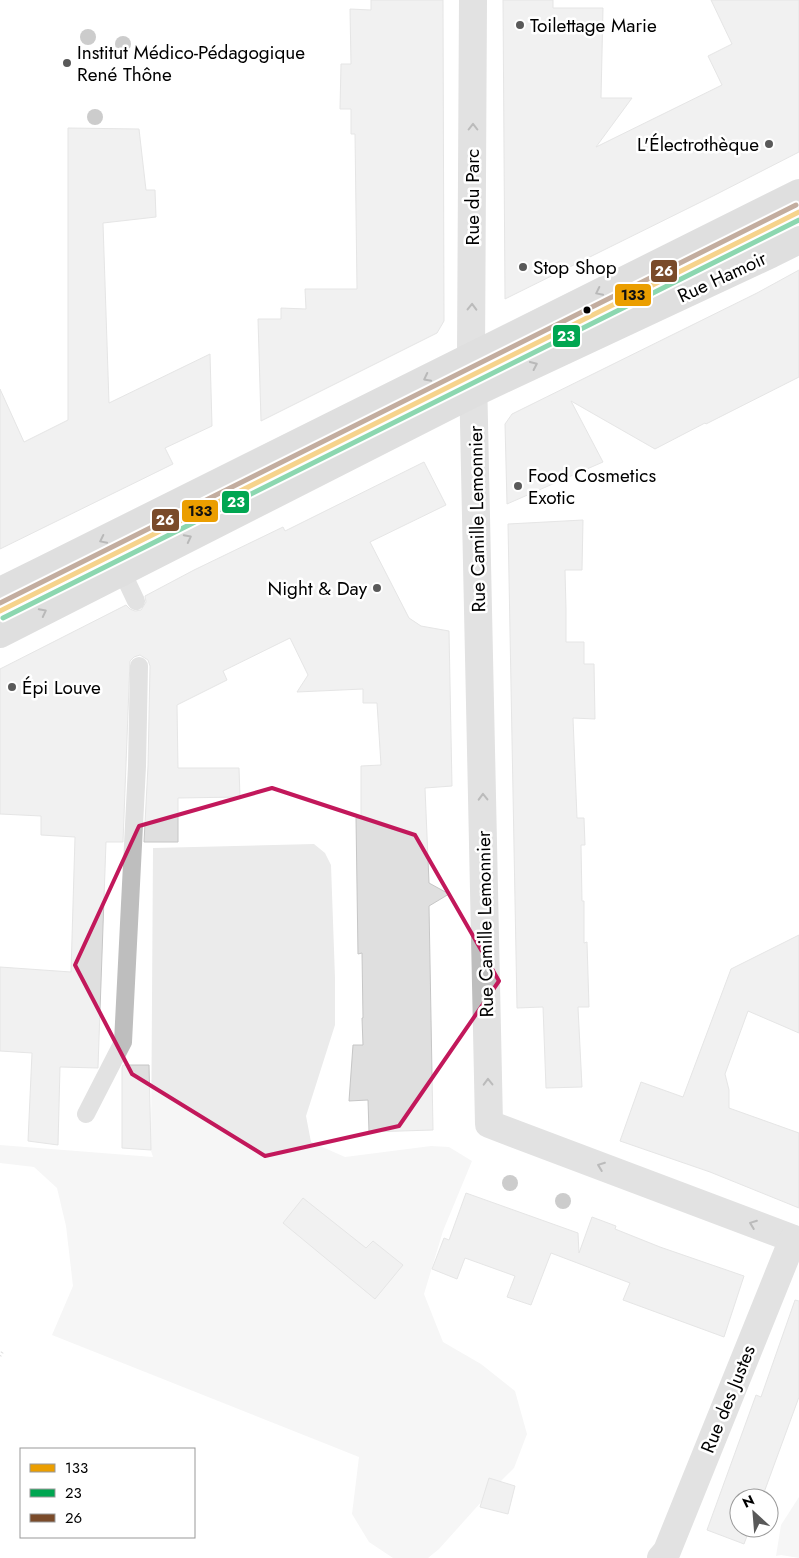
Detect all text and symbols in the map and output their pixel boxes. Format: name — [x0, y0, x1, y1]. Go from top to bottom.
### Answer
place label: Toilettage Marie — [530, 12, 657, 39]
marker: Toilettage Marie — [514, 19, 526, 31]
place label: Institut Médico-Pédagogique René Thône — [77, 39, 305, 88]
marker: Institut Médico-Pédagogique René Thône — [61, 57, 73, 69]
one-way arrow — [468, 123, 478, 130]
place label: L'Électrothèque — [637, 131, 759, 158]
marker: L'Électrothèque — [763, 138, 775, 150]
street label: Rue du Parc — [459, 149, 486, 245]
street label: Rue Hamoir — [673, 244, 771, 309]
place label: Stop Shop — [533, 254, 617, 281]
line badge: 26 — [650, 259, 678, 283]
marker: Stop Shop — [517, 261, 529, 273]
text: 26 — [655, 261, 673, 281]
line badge: 133 — [614, 283, 652, 307]
text: 133 — [621, 285, 646, 305]
one-way arrow — [595, 286, 604, 296]
one-way arrow — [466, 303, 477, 311]
unlabelled marker — [582, 305, 592, 315]
line badge: 23 — [552, 324, 581, 348]
text: 23 — [557, 326, 575, 346]
one-way arrow — [529, 361, 538, 371]
one-way arrow — [423, 372, 432, 382]
street label: Rue Camille Lemonnier — [462, 425, 492, 613]
place label: Food Cosmetics Exotic — [528, 462, 656, 511]
marker: Food Cosmetics Exotic — [512, 480, 524, 492]
line badge: 23 — [221, 490, 250, 514]
text: 23 — [227, 492, 245, 512]
line badge: 133 — [181, 499, 219, 523]
text: 133 — [188, 501, 213, 521]
line badge: 26 — [151, 508, 180, 532]
text: 26 — [156, 510, 174, 530]
one-way arrow — [99, 534, 108, 545]
one-way arrow — [183, 534, 192, 544]
place label: Night & Day — [267, 575, 368, 602]
marker: Night & Day — [371, 582, 383, 594]
one-way arrow — [38, 608, 47, 618]
place label: Épi Louve — [22, 674, 101, 701]
marker: Épi Louve — [6, 681, 18, 693]
one-way arrow — [477, 792, 488, 800]
street label: Rue Camille Lemonnier — [470, 830, 500, 1018]
one-way arrow — [483, 1077, 494, 1085]
one-way arrow — [598, 1162, 606, 1172]
one-way arrow — [750, 1220, 758, 1230]
street label: Rue des Justes — [694, 1341, 762, 1457]
legend — [20, 1448, 195, 1538]
text: 133 — [65, 1457, 88, 1479]
text: 23 — [65, 1482, 82, 1504]
north arrow — [729, 1488, 779, 1538]
text: N — [739, 1490, 758, 1513]
text: 26 — [65, 1507, 82, 1529]

